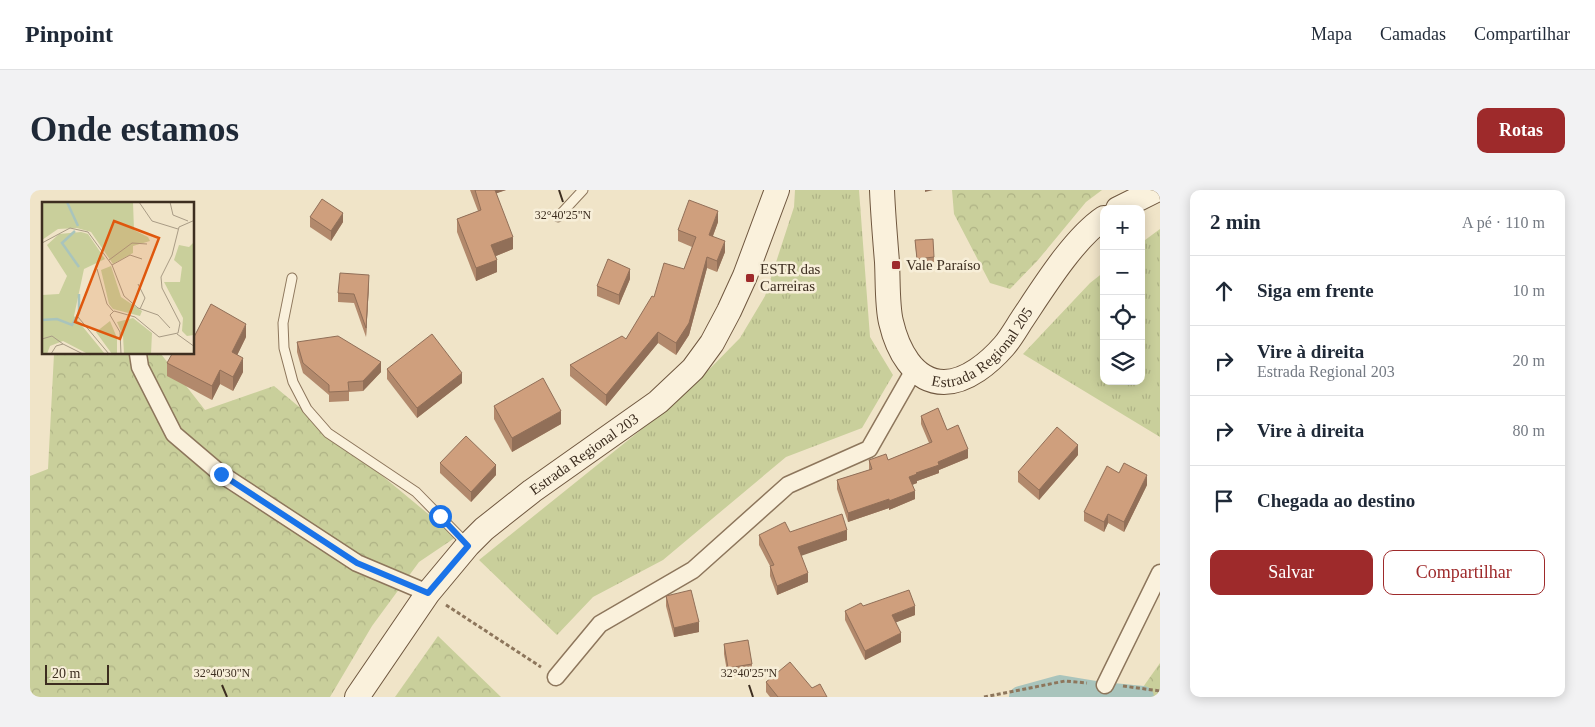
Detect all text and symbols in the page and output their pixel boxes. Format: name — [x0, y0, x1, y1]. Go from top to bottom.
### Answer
text: Pinpoint — [25, 21, 113, 47]
text: Mapa — [1311, 24, 1352, 44]
text: Camadas — [1380, 24, 1446, 44]
text: Compartilhar — [1474, 24, 1570, 44]
button: Rotas — [1477, 108, 1565, 153]
text: Onde estamos — [30, 110, 239, 149]
inset map — [42, 202, 195, 355]
map controls — [1100, 205, 1145, 385]
button: + — [1100, 205, 1145, 250]
text: 32°40'25"N — [535, 208, 592, 222]
text: 2 min — [1210, 210, 1261, 234]
text: A pé · 110 m — [1462, 214, 1545, 231]
button: − — [1100, 250, 1145, 295]
place label: Vale Paraíso — [906, 257, 981, 273]
marker: Vale Paraíso — [890, 259, 902, 271]
place label: ESTR das Carreiras — [760, 261, 821, 294]
marker: ESTR das Carreiras — [744, 272, 756, 284]
icon: ahead — [1210, 277, 1238, 305]
text: Siga em frente — [1257, 280, 1374, 301]
text: 10 m — [1513, 282, 1545, 299]
button: locate — [1100, 295, 1145, 340]
street label: Estrada Regional 205 — [930, 304, 1036, 390]
button: layers — [1100, 340, 1145, 385]
text: Vire à direita — [1257, 341, 1364, 362]
icon: right — [1210, 347, 1238, 375]
text: 20 m — [1513, 352, 1545, 369]
text: Estrada Regional 203 — [1257, 363, 1395, 380]
street label: Estrada Regional 203 — [527, 410, 641, 498]
icon: right — [1210, 417, 1238, 445]
text: Vire à direita — [1257, 420, 1364, 441]
text: 80 m — [1513, 422, 1545, 439]
route end — [210, 463, 233, 486]
icon: arrive — [1210, 487, 1238, 515]
text: Chegada ao destino — [1257, 490, 1415, 511]
route start — [429, 505, 452, 528]
button: Salvar — [1210, 550, 1373, 595]
button: Compartilhar — [1383, 550, 1545, 595]
scale bar — [45, 662, 109, 685]
text: 20 m — [52, 666, 80, 681]
text: 32°40'30"N — [194, 666, 251, 680]
text: 32°40'25"N — [721, 666, 778, 680]

